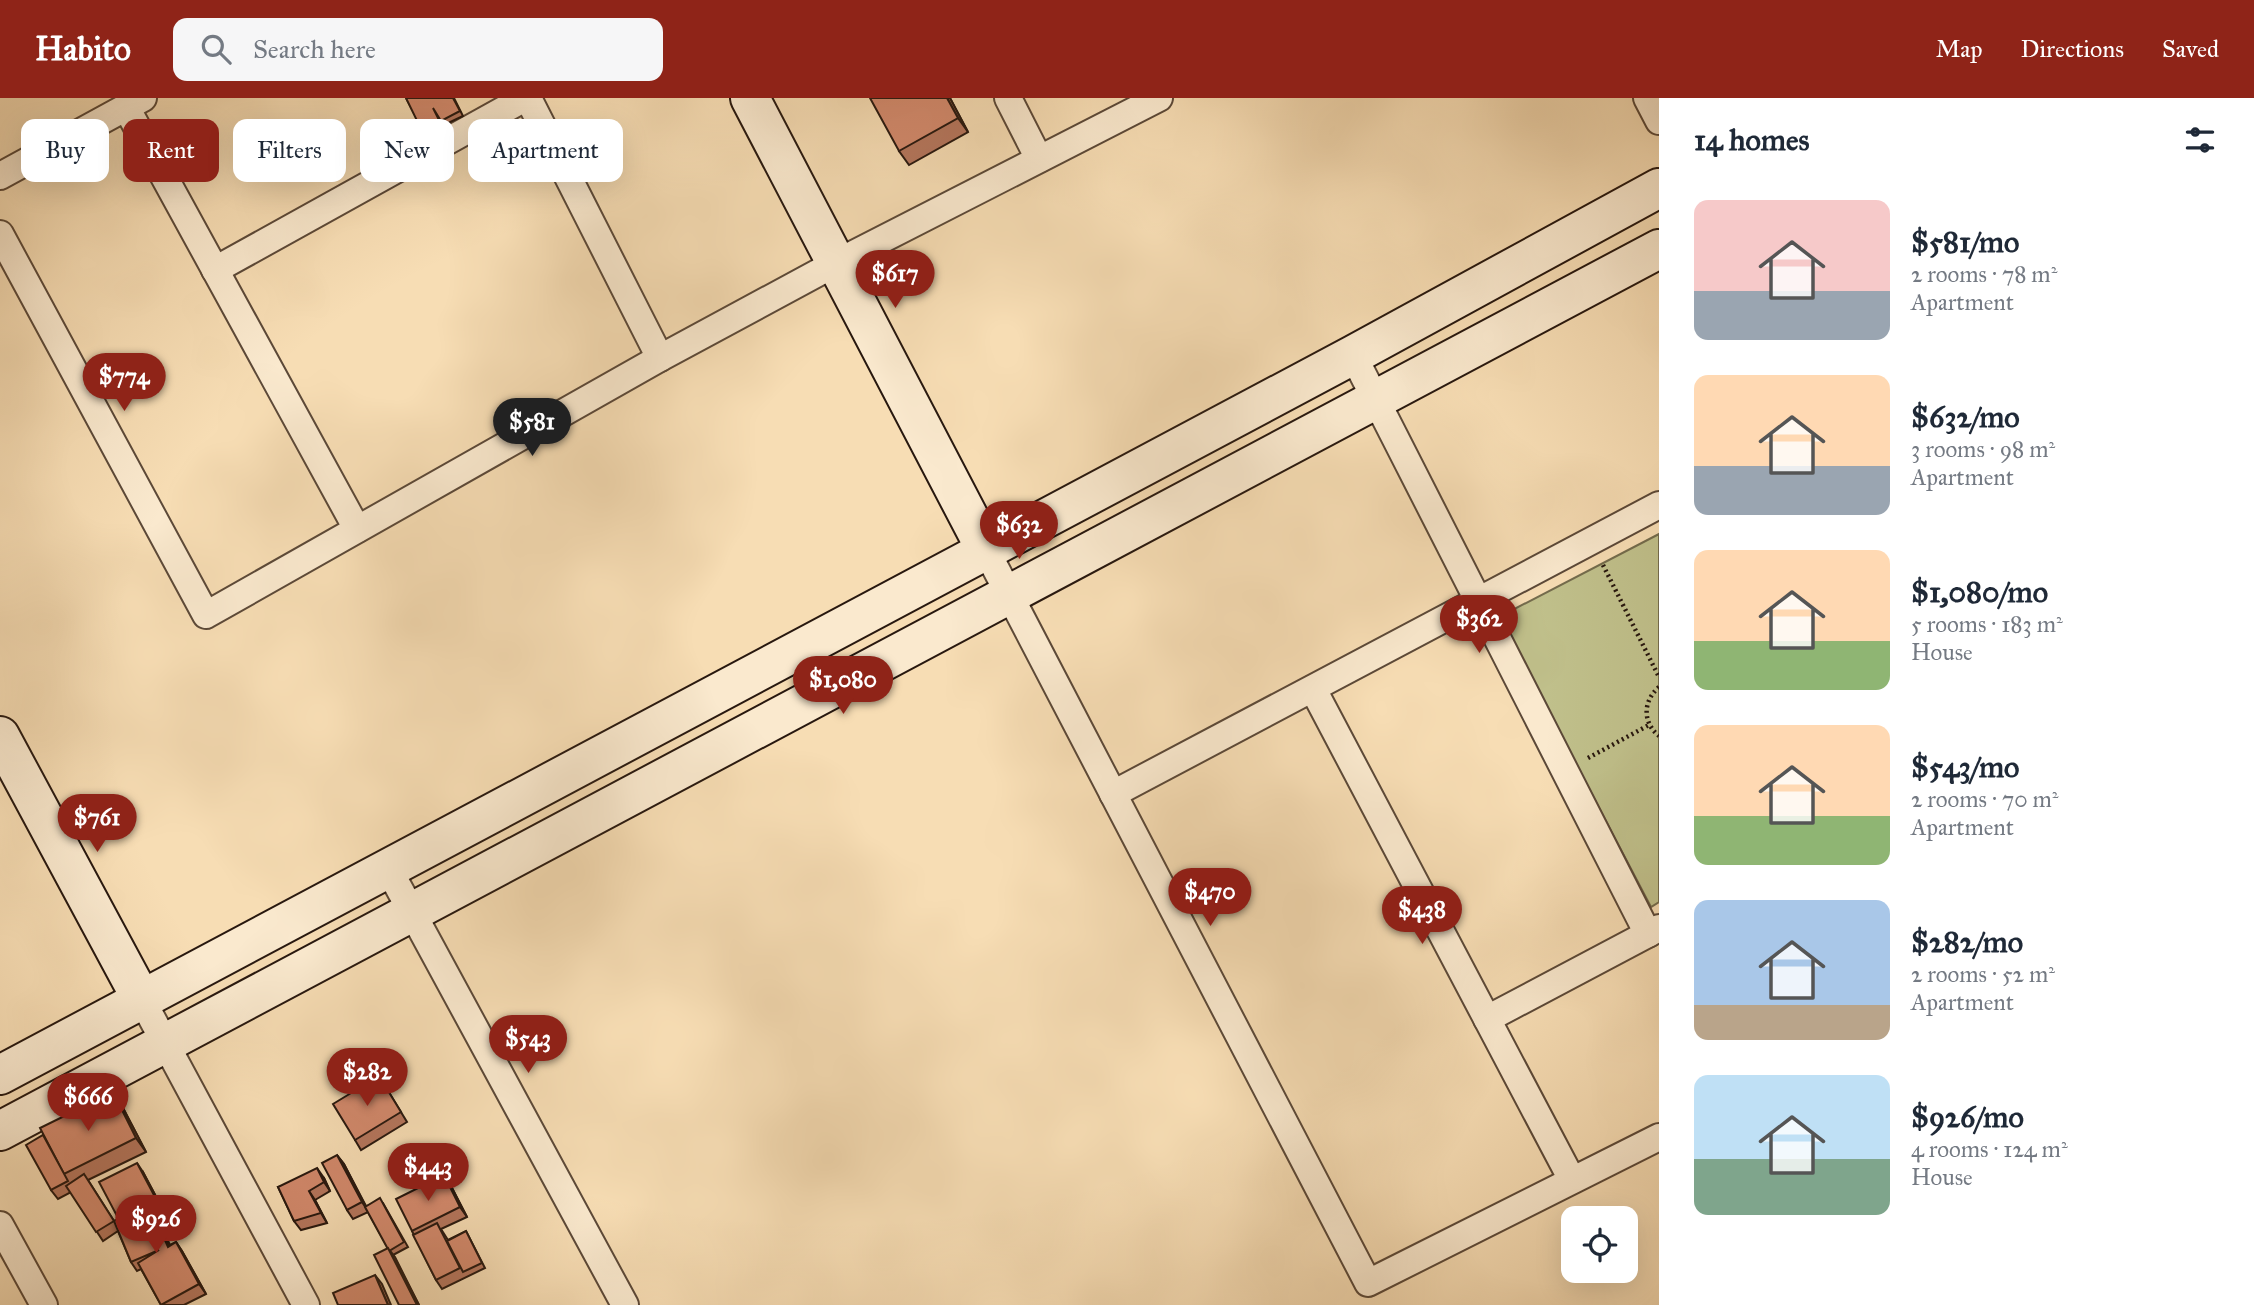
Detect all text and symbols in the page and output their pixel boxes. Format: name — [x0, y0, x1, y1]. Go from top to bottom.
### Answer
search box — [173, 18, 663, 81]
text: Habito — [35, 29, 131, 69]
icon: search — [197, 30, 235, 68]
text: Search here — [253, 33, 376, 65]
text: Map — [1936, 34, 1983, 64]
text: Directions — [2021, 34, 2124, 64]
text: Saved — [2162, 34, 2219, 64]
chip: Buy — [21, 119, 109, 182]
chip: Rent — [123, 119, 219, 182]
chip: Filters — [233, 119, 346, 182]
chip: New — [360, 119, 454, 182]
chip: Apartment — [468, 119, 623, 182]
icon: filters — [2181, 121, 2219, 159]
text: 14 homes — [1694, 122, 1809, 158]
text: $581/mo — [1911, 224, 2019, 260]
icon: home — [1750, 228, 1834, 312]
pin: $617 — [854, 250, 936, 310]
text: $617 — [872, 259, 918, 287]
text: 2 rooms · 78 m² — [1911, 260, 2057, 288]
text: Apartment — [1911, 288, 2014, 316]
pin: $774 — [83, 354, 165, 413]
text: $774 — [99, 362, 149, 390]
pin: $581 — [491, 398, 573, 458]
text: $632/mo — [1911, 399, 2020, 435]
icon: home — [1750, 403, 1834, 487]
text: $581 — [509, 407, 555, 435]
text: 3 rooms · 98 m² — [1911, 435, 2055, 463]
text: Apartment — [1911, 463, 2014, 491]
pin: $632 — [978, 502, 1060, 561]
text: $632 — [996, 510, 1042, 538]
text: $1,080/mo — [1911, 574, 2048, 610]
icon: home — [1750, 578, 1834, 662]
pin: $362 — [1438, 596, 1520, 655]
text: $362 — [1456, 604, 1502, 632]
text: 5 rooms · 183 m² — [1911, 610, 2063, 638]
text: House — [1911, 638, 1973, 666]
pin: $1,080 — [786, 656, 900, 716]
text: $1,080 — [809, 665, 877, 693]
text: $543/mo — [1911, 749, 2019, 785]
icon: home — [1750, 753, 1834, 837]
text: 2 rooms · 70 m² — [1911, 785, 2059, 813]
pin: $761 — [56, 794, 138, 854]
text: $761 — [74, 803, 120, 831]
text: Apartment — [1911, 813, 2014, 841]
pin: $470 — [1169, 868, 1251, 928]
text: $470 — [1184, 877, 1236, 905]
pin: $438 — [1381, 886, 1463, 946]
text: $438 — [1398, 895, 1446, 923]
text: $282/mo — [1911, 924, 2023, 960]
icon: home — [1750, 928, 1834, 1012]
text: 2 rooms · 52 m² — [1911, 960, 2055, 988]
text: Apartment — [1911, 988, 2014, 1016]
pin: $543 — [487, 1016, 569, 1075]
text: $543 — [505, 1024, 551, 1052]
pin: $282 — [326, 1048, 408, 1108]
text: $282 — [343, 1057, 391, 1085]
pin: $666 — [47, 1074, 129, 1133]
text: $666 — [63, 1082, 113, 1110]
text: $926/mo — [1911, 1099, 2024, 1135]
icon: home — [1750, 1103, 1834, 1187]
text: 4 rooms · 124 m² — [1911, 1135, 2068, 1163]
pin: $443 — [387, 1144, 469, 1203]
text: $443 — [404, 1152, 452, 1180]
text: House — [1911, 1163, 1973, 1191]
pin: $926 — [115, 1196, 197, 1255]
text: $926 — [131, 1204, 181, 1232]
map controls — [1561, 1206, 1638, 1283]
button: locate — [1561, 1206, 1638, 1283]

